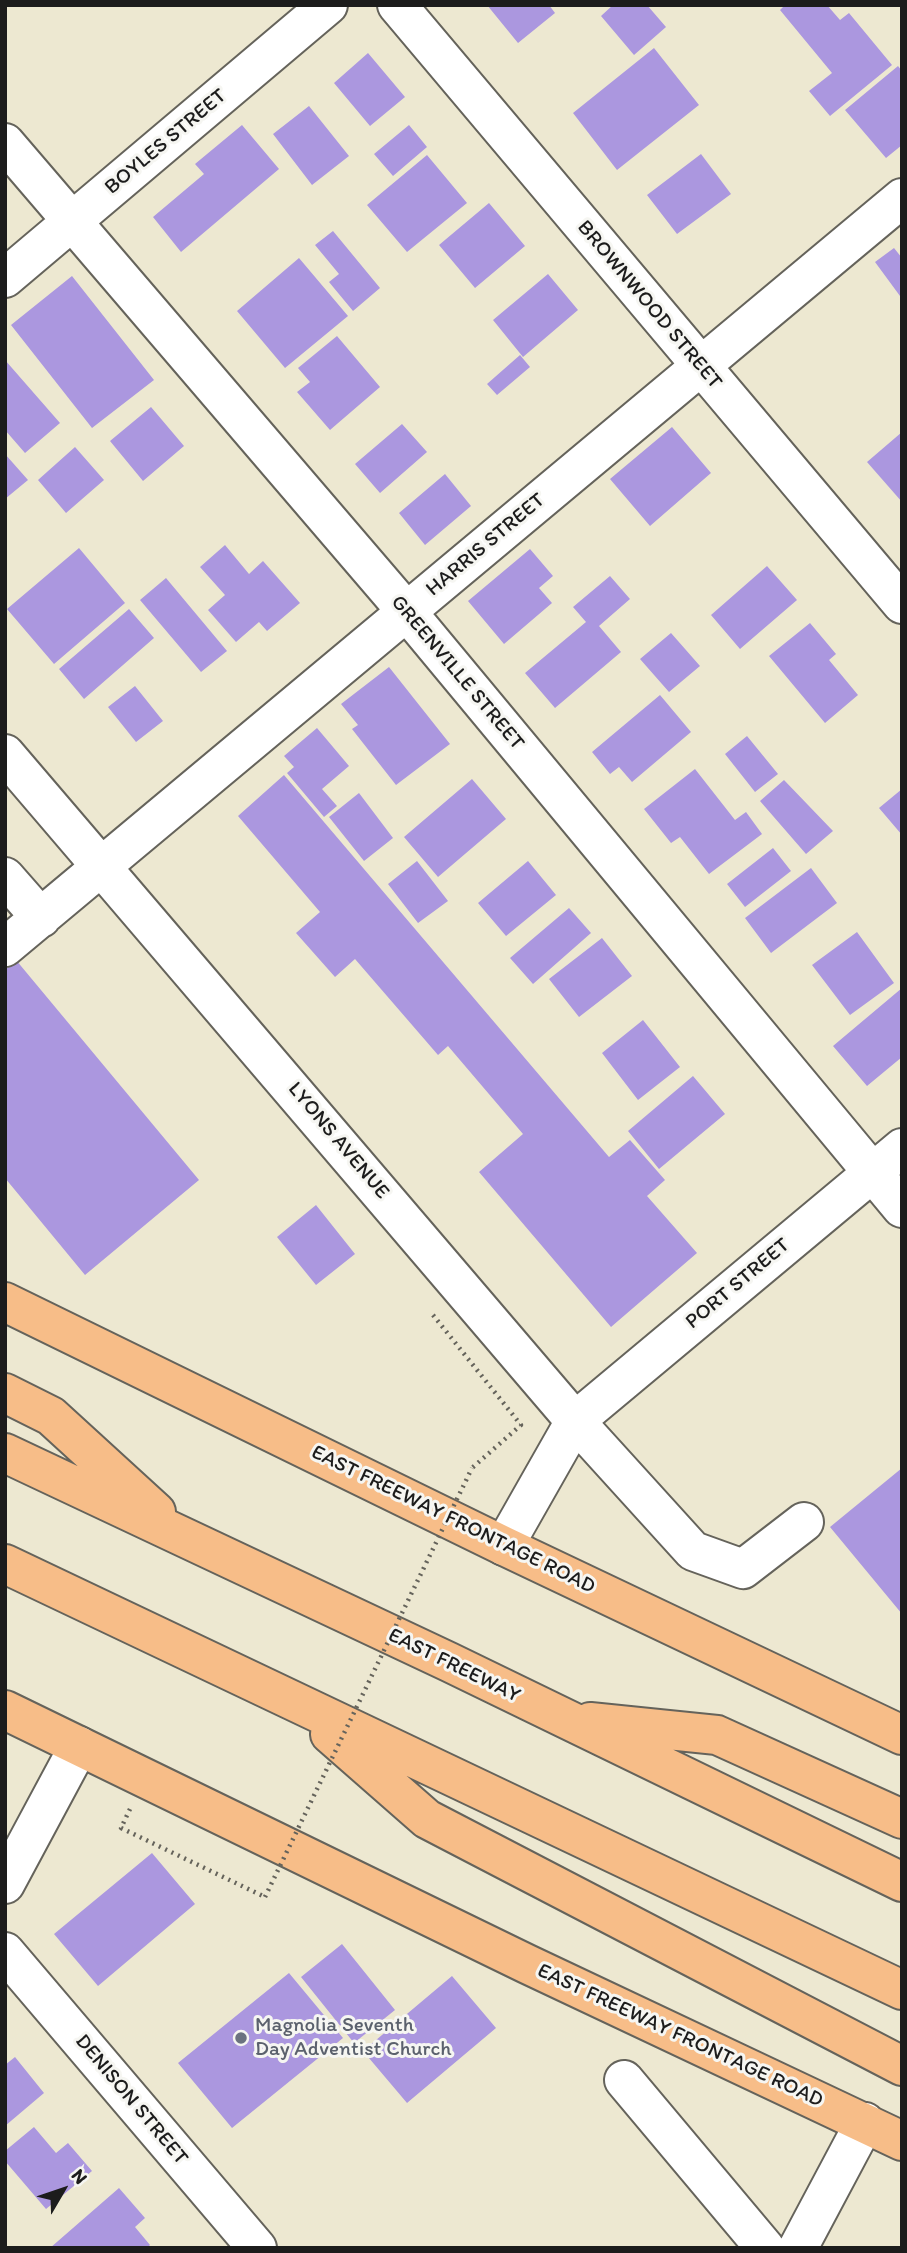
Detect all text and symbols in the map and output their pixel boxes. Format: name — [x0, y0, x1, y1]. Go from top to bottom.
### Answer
street label: BOYLES STREET — [100, 84, 232, 200]
street label: BROWNWOOD STREET — [571, 216, 727, 394]
street label: HARRIS STREET — [421, 488, 551, 602]
street label: GREENVILLE STREET — [385, 590, 529, 756]
street label: LYONS AVENUE — [282, 1077, 394, 1205]
street label: PORT STREET — [681, 1233, 795, 1335]
street label: EAST FREEWAY FRONTAGE ROAD — [307, 1440, 599, 1600]
street label: EAST FREEWAY — [384, 1623, 524, 1709]
street label: EAST FREEWAY FRONTAGE ROAD — [533, 1959, 827, 2113]
place label: Magnolia Seventh Day Adventist Church — [255, 2013, 452, 2063]
street label: DENISON STREET — [69, 2030, 193, 2170]
marker: Magnolia Seventh Day Adventist Church — [233, 2030, 249, 2046]
north arrow — [28, 2155, 98, 2225]
text: N — [67, 2164, 93, 2189]

